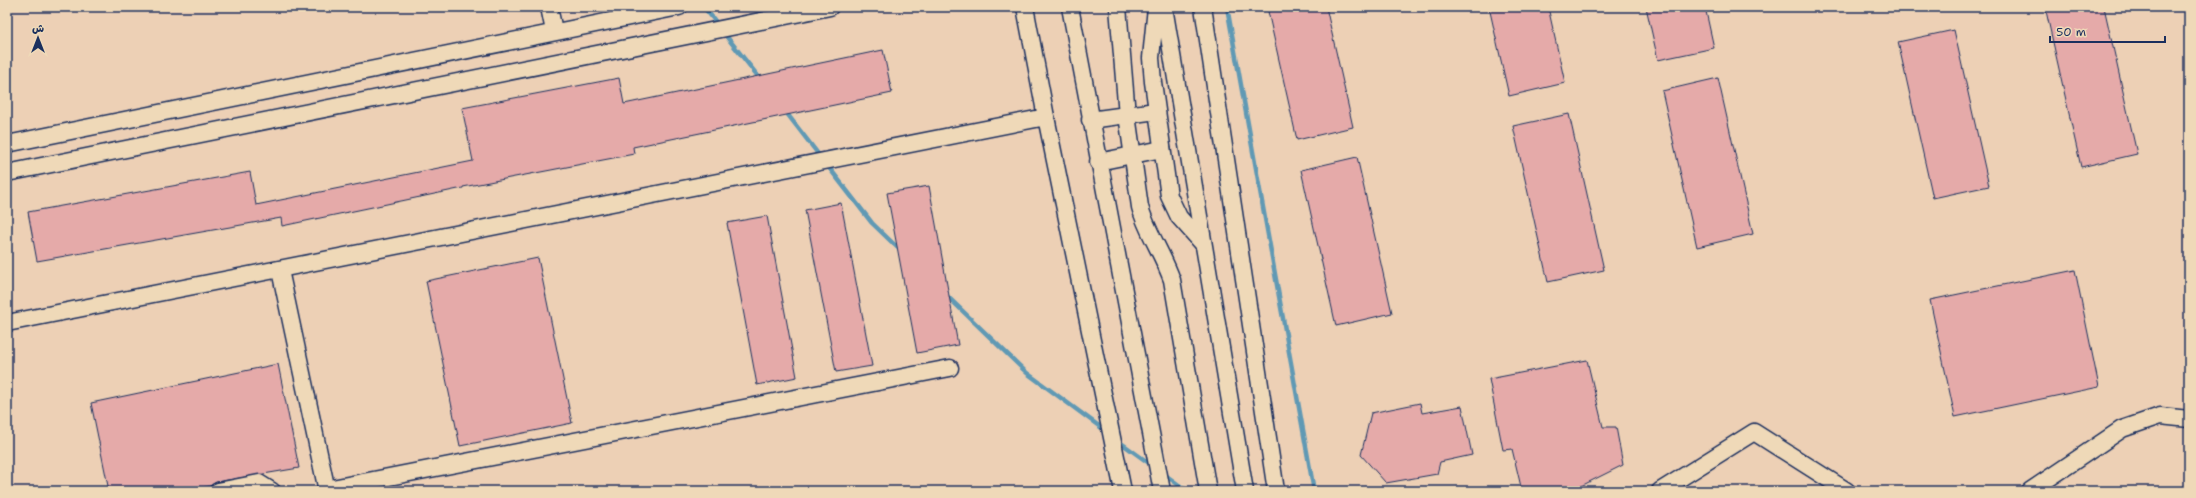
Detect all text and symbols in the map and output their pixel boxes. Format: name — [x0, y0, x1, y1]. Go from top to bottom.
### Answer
north arrow — [18, 18, 58, 58]
scale bar — [2050, 18, 2165, 44]
text: ش — [32, 21, 44, 36]
text: 50 m — [2056, 24, 2086, 40]

